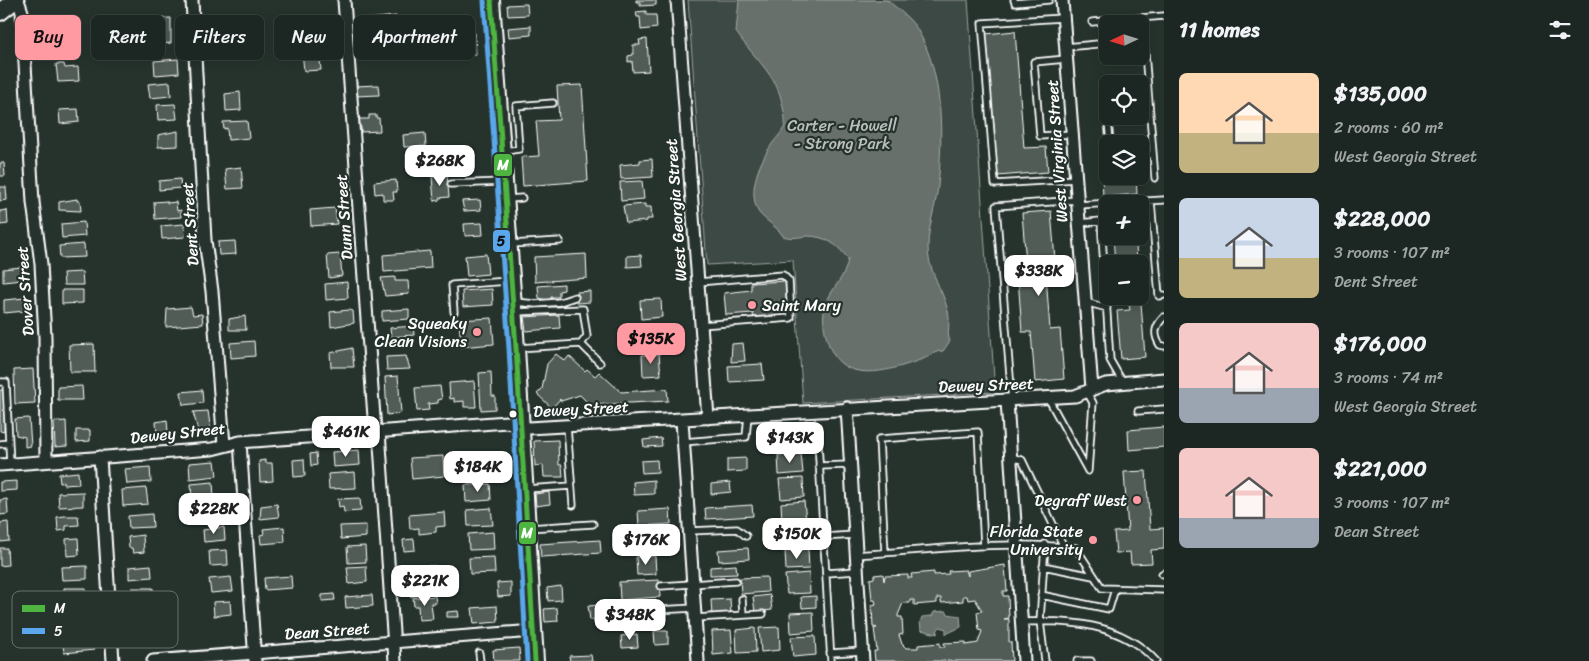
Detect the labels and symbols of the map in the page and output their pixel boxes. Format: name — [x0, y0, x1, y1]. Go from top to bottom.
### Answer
north arrow — [1099, 15, 1149, 65]
street label: West Virginia Street — [1038, 79, 1076, 223]
park label: Carter - Howell - Strong Park — [787, 111, 897, 158]
street label: West Georgia Street — [657, 138, 695, 282]
pin: $268K — [405, 144, 475, 187]
line badge: M — [493, 153, 513, 177]
text: M — [496, 153, 509, 178]
street label: Dunn Street — [327, 173, 361, 261]
street label: Dent Street — [173, 181, 207, 267]
line badge: 5 — [492, 229, 511, 253]
text: 5 — [497, 229, 506, 254]
street label: Dover Street — [7, 245, 43, 337]
pin: $338K — [1004, 254, 1074, 297]
place label: Saint Mary — [762, 291, 842, 320]
marker: Saint Mary — [746, 299, 758, 311]
place label: Squeaky Clean Visions — [374, 309, 468, 356]
pin: $135K — [616, 322, 686, 365]
marker: Squeaky Clean Visions — [471, 326, 483, 338]
street label: Dewey Street — [938, 369, 1034, 401]
street label: Dewey Street — [533, 392, 629, 426]
unlabelled marker — [508, 409, 518, 419]
street label: Dewey Street — [129, 414, 227, 452]
pin: $461K — [311, 416, 381, 458]
pin: $143K — [755, 422, 825, 464]
pin: $184K — [443, 450, 513, 493]
place label: Degraff West — [1035, 486, 1127, 515]
pin: $228K — [179, 492, 249, 535]
marker: Degraff West — [1131, 494, 1143, 506]
place label: Florida State University — [990, 517, 1084, 564]
pin: $150K — [762, 518, 832, 560]
line badge: M — [518, 521, 537, 545]
text: M — [520, 521, 533, 546]
pin: $176K — [611, 524, 681, 566]
marker: Florida State University — [1087, 534, 1099, 546]
pin: $221K — [390, 564, 460, 607]
legend — [12, 591, 178, 648]
text: M — [54, 596, 66, 621]
pin: $348K — [595, 598, 665, 641]
street label: Dean Street — [284, 614, 370, 648]
text: 5 — [54, 619, 63, 644]

